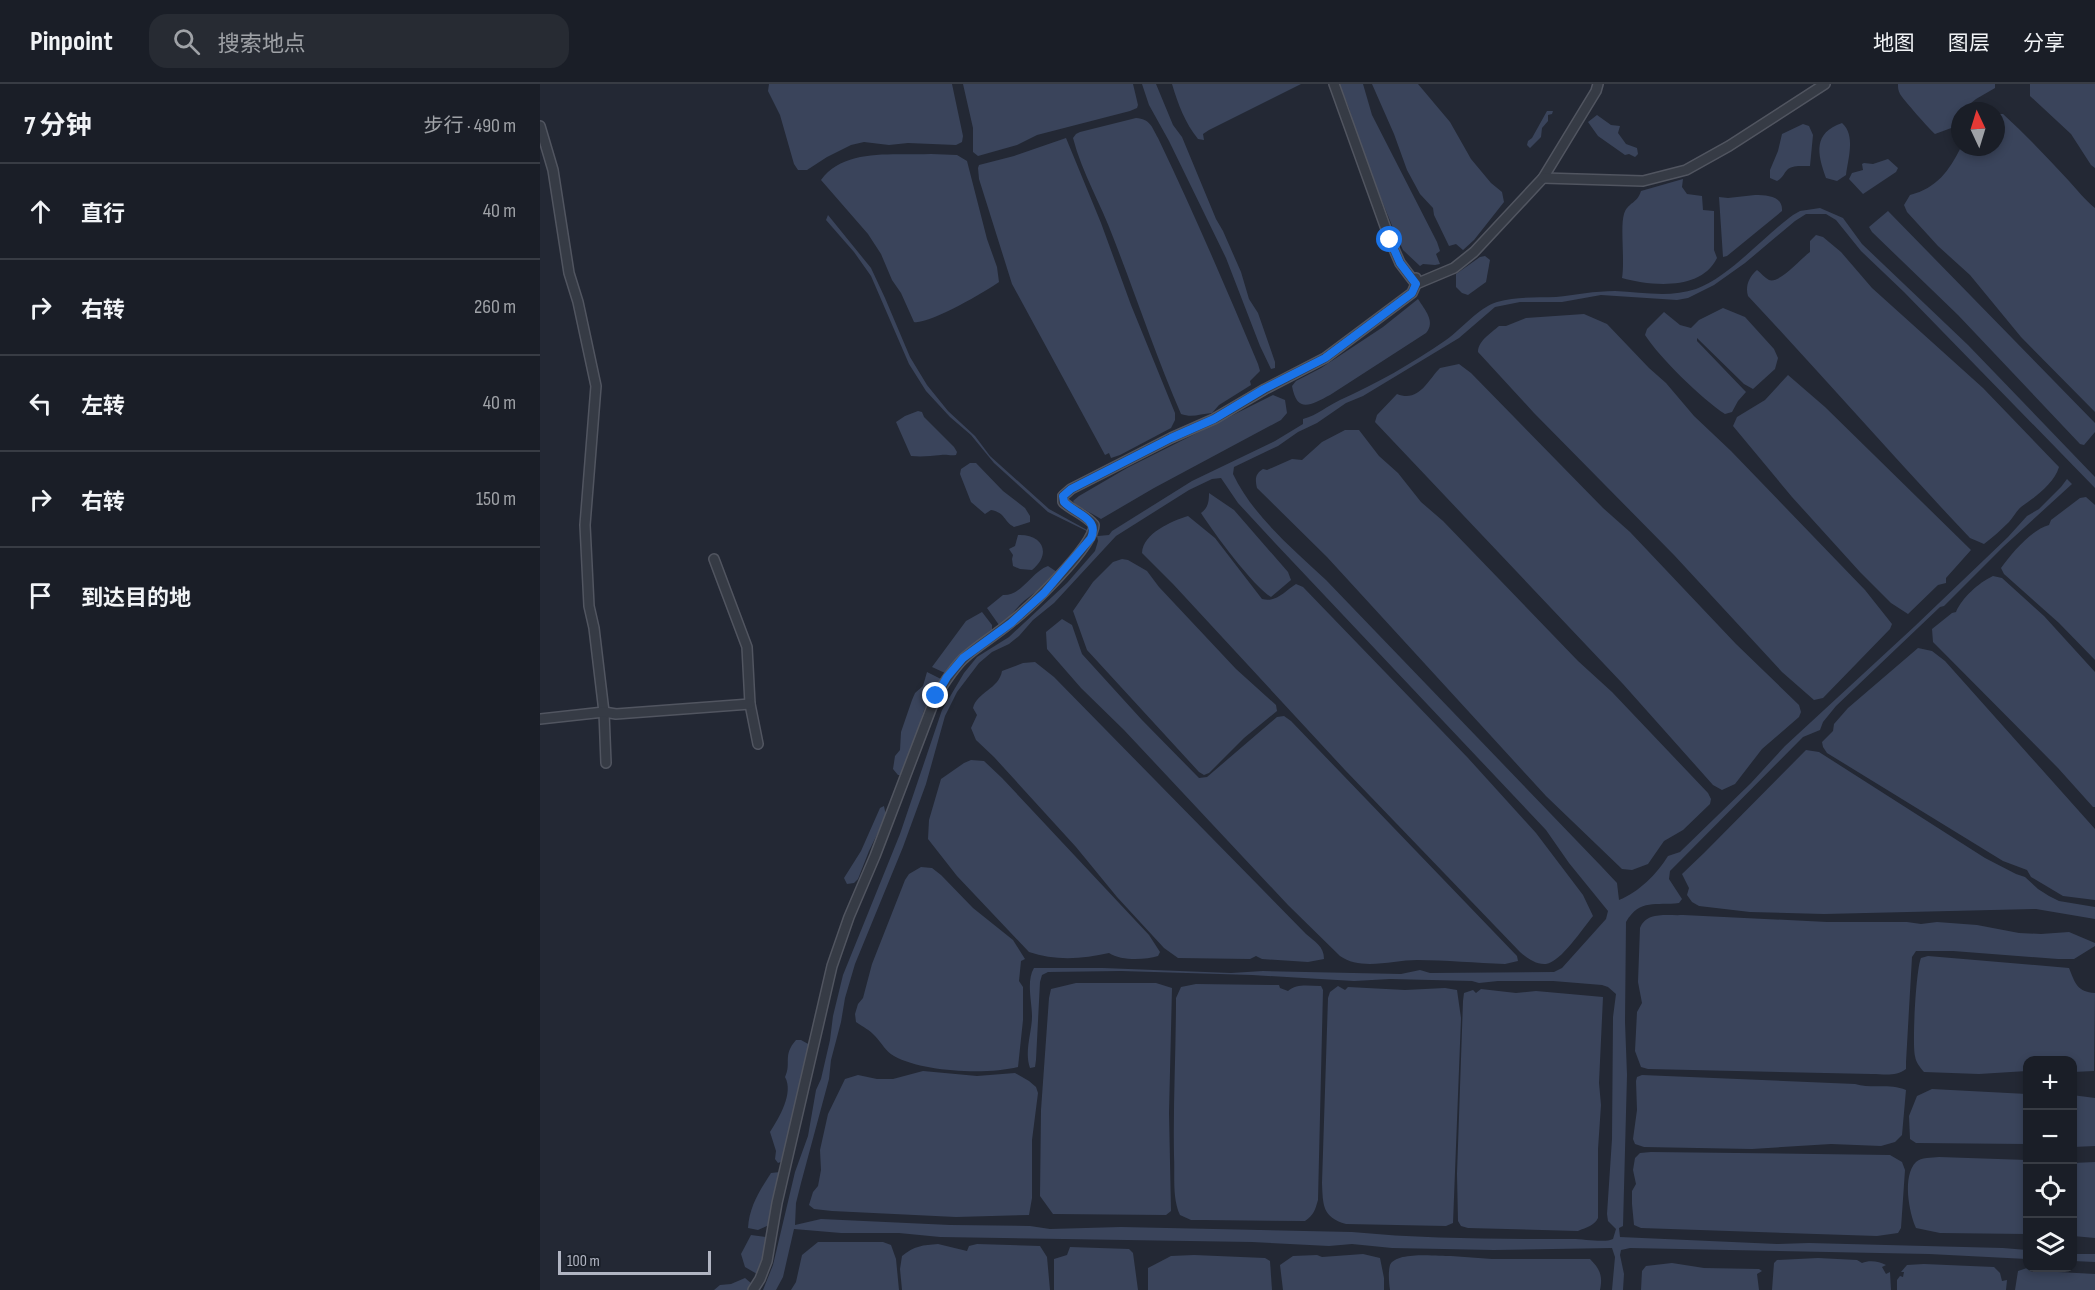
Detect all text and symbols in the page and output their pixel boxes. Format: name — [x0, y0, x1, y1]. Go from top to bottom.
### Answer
search box — [149, 14, 569, 68]
text: Pinpoint — [30, 25, 113, 58]
icon: search — [170, 25, 203, 58]
text: 搜索地点 — [218, 31, 306, 58]
text: 地图 — [1873, 31, 1915, 56]
text: 图层 — [1948, 31, 1990, 56]
text: 分享 — [2023, 31, 2065, 56]
north arrow — [1951, 102, 2005, 156]
text: 7 分钟 — [24, 111, 91, 142]
text: 步行 · 490 m — [423, 114, 516, 138]
icon: ahead — [24, 195, 57, 228]
text: 40 m — [483, 199, 516, 223]
text: 直行 — [81, 201, 125, 228]
route start — [1376, 226, 1402, 252]
icon: right — [24, 291, 57, 324]
text: 260 m — [474, 295, 516, 319]
text: 右转 — [81, 297, 125, 324]
icon: left — [24, 387, 57, 420]
text: 40 m — [483, 391, 516, 415]
text: 左转 — [81, 393, 125, 420]
icon: right — [24, 483, 57, 516]
text: 150 m — [476, 487, 516, 511]
text: 右转 — [81, 489, 125, 516]
icon: arrive — [24, 579, 57, 612]
text: 到达目的地 — [81, 585, 191, 612]
route end — [922, 682, 948, 708]
map controls — [2023, 1056, 2077, 1272]
button: + — [2023, 1056, 2077, 1110]
button: − — [2023, 1110, 2077, 1164]
button: locate — [2023, 1164, 2077, 1218]
button: layers — [2023, 1218, 2077, 1272]
scale bar — [558, 1248, 711, 1276]
text: 100 m — [567, 1252, 600, 1271]

